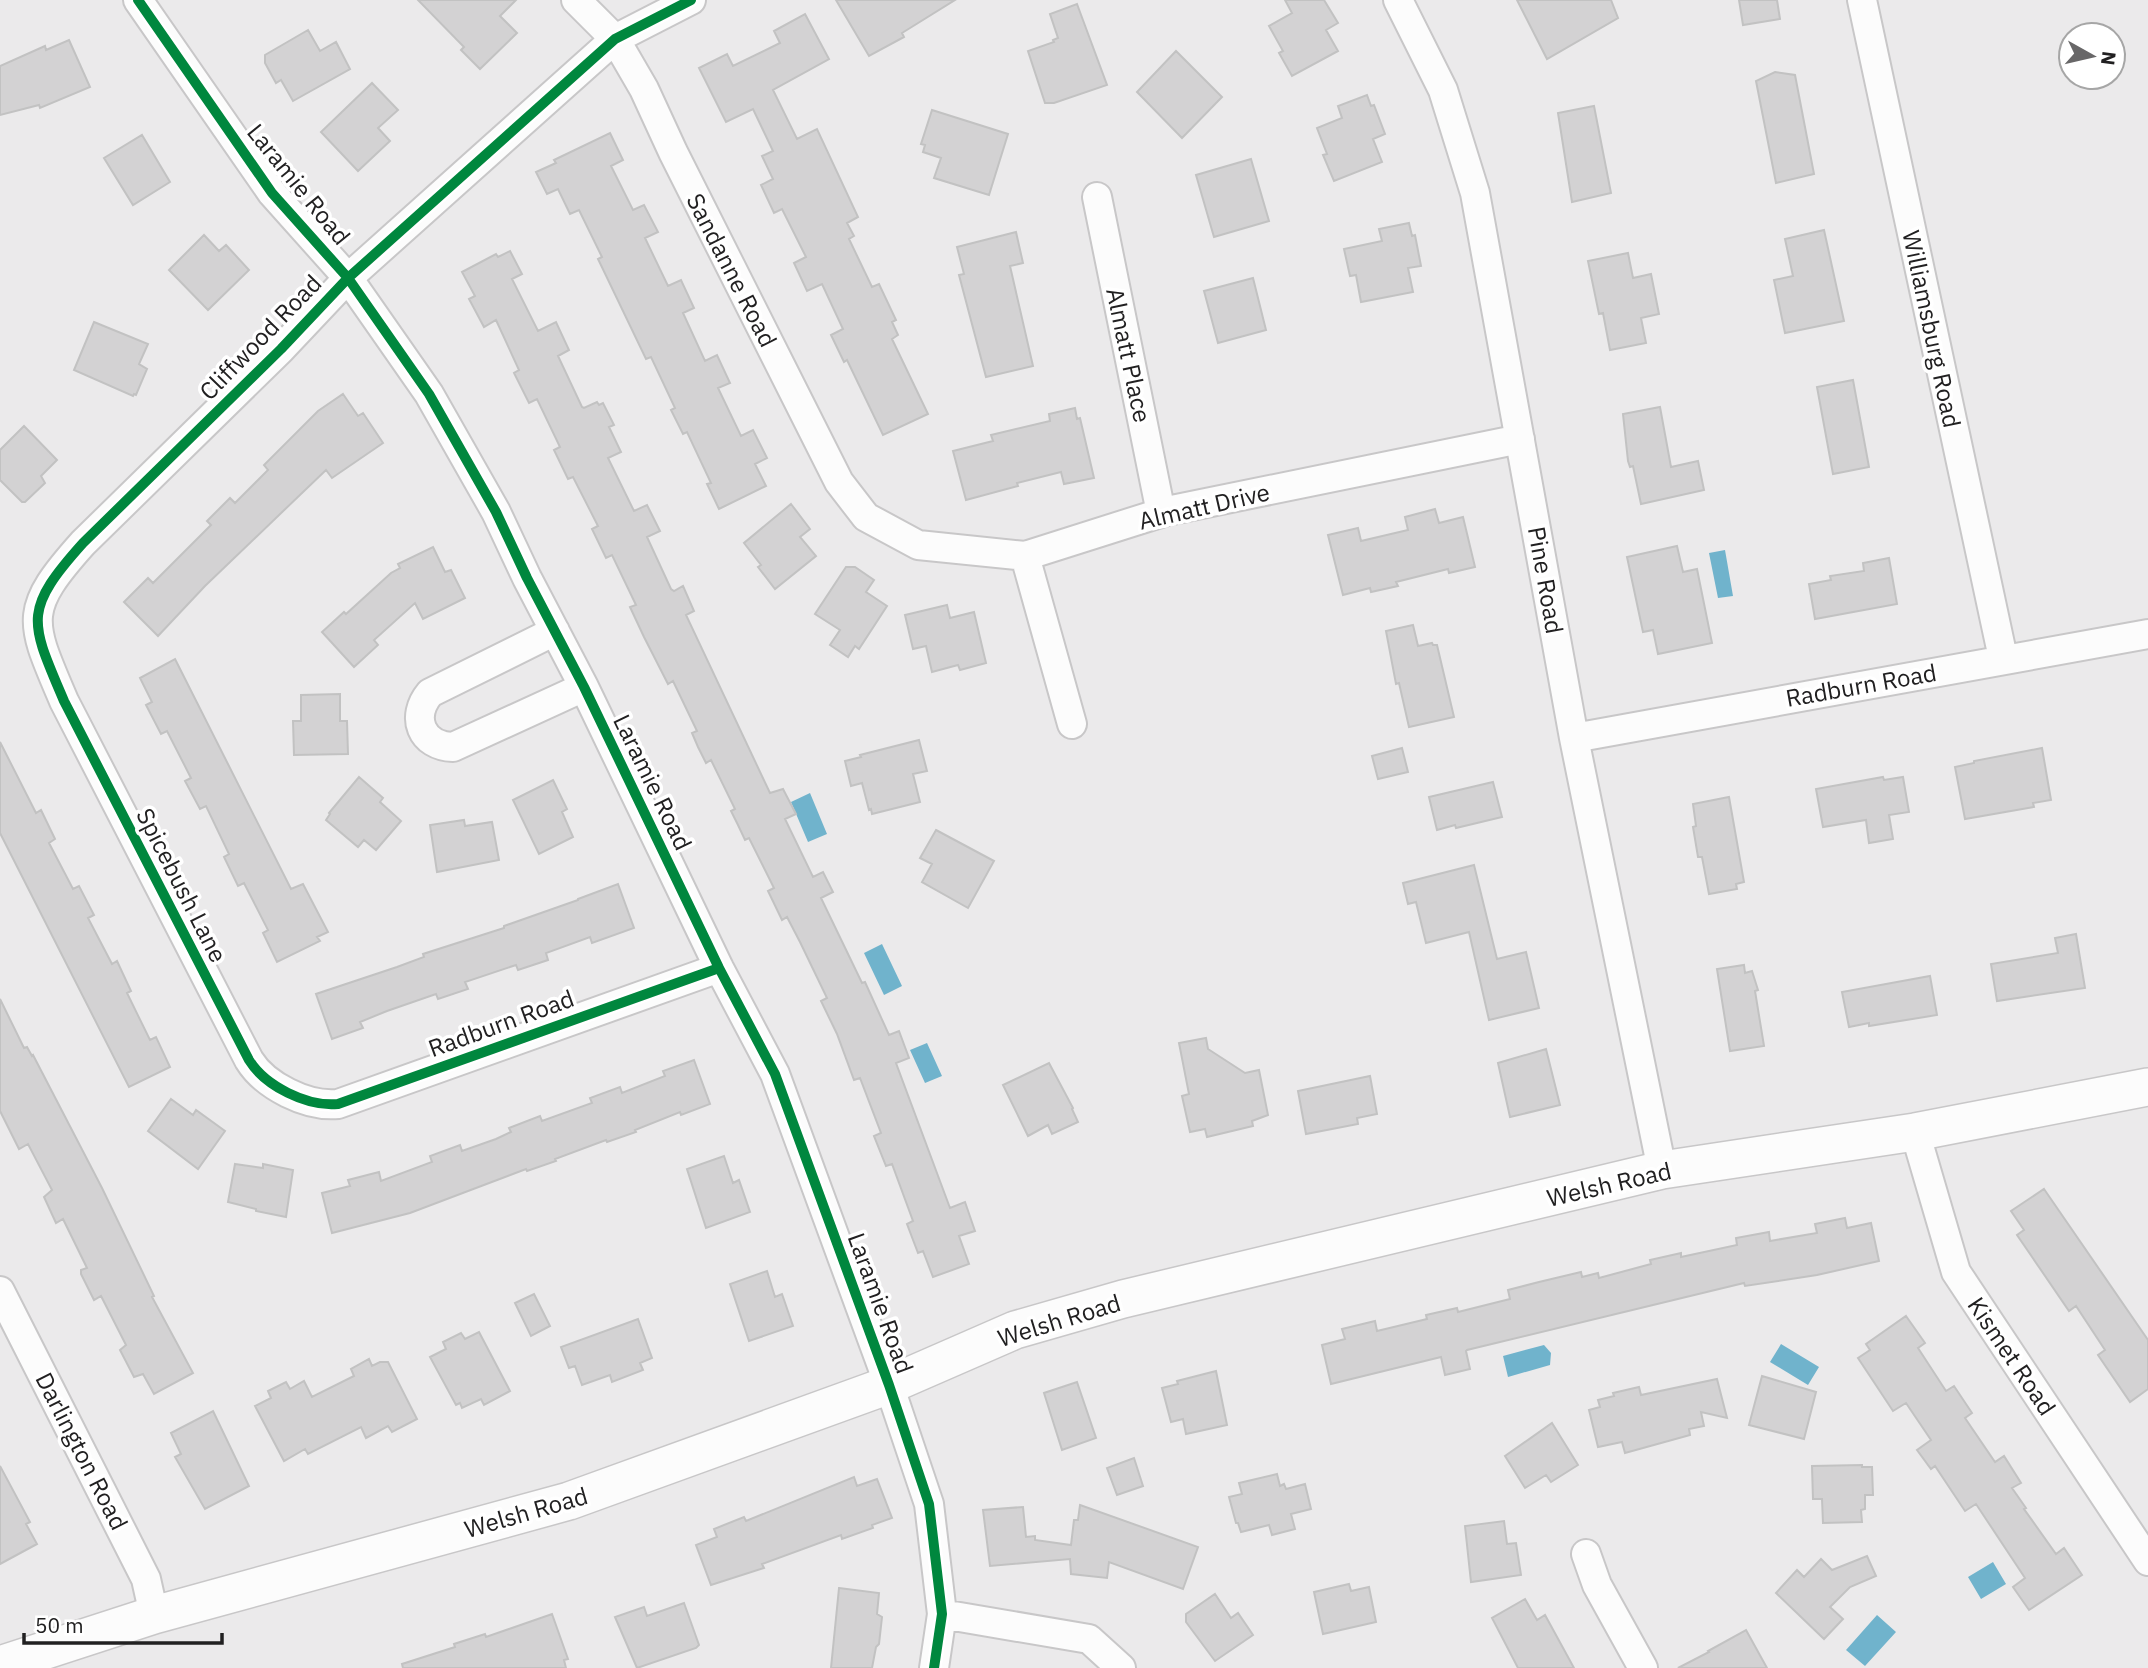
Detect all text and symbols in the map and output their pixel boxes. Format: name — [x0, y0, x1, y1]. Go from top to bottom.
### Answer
north arrow — [2057, 21, 2127, 91]
text: N — [2096, 50, 2122, 67]
street label: Laramie Road — [240, 117, 358, 251]
street label: Sandanne Road — [680, 188, 784, 352]
street label: Williamsburg Road — [1895, 227, 1969, 431]
street label: Cliffwood Road — [192, 267, 328, 407]
street label: Almatt Place — [1099, 285, 1159, 425]
street label: Almatt Drive — [1135, 475, 1273, 537]
street label: Pine Road — [1521, 524, 1571, 636]
street label: Radburn Road — [1783, 656, 1939, 714]
street label: Laramie Road — [606, 709, 700, 855]
street label: Spicebush Lane — [129, 802, 235, 968]
street label: Radburn Road — [424, 982, 578, 1064]
street label: Welsh Road — [1544, 1154, 1674, 1214]
street label: Laramie Road — [841, 1228, 921, 1378]
street label: Welsh Road — [994, 1286, 1124, 1354]
street label: Kismet Road — [1961, 1291, 2063, 1421]
street label: Darlington Road — [29, 1367, 135, 1535]
street label: Welsh Road — [461, 1479, 591, 1545]
scale bar — [24, 1602, 222, 1646]
text: 50 m — [35, 1611, 84, 1639]

